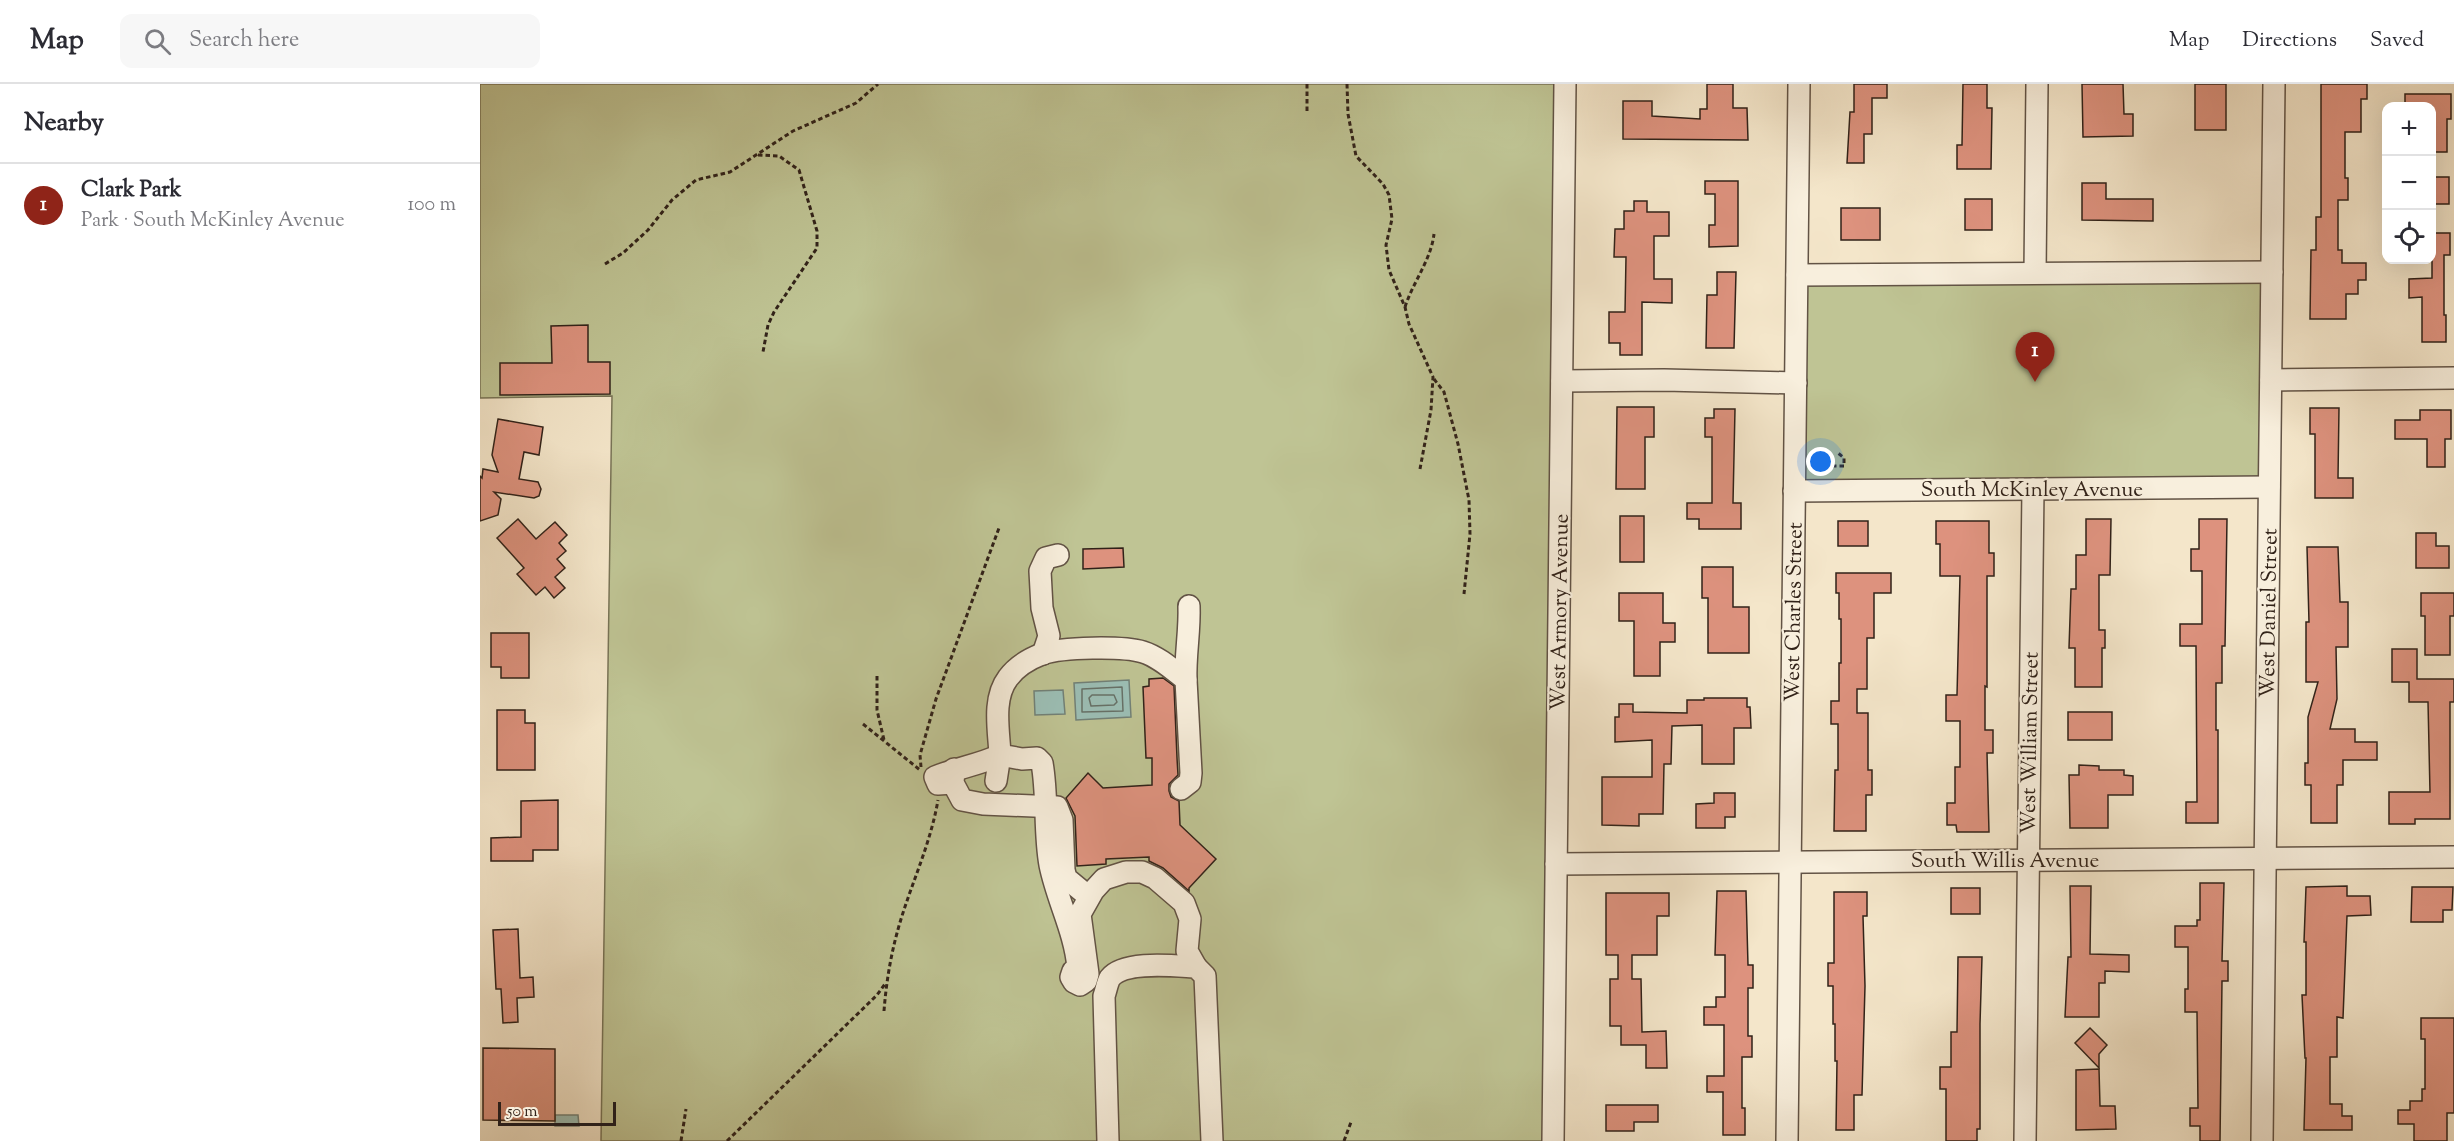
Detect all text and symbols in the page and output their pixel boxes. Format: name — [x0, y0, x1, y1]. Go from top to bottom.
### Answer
search box — [120, 14, 540, 68]
text: Map — [30, 21, 84, 61]
icon: search — [141, 25, 174, 58]
text: Search here — [189, 25, 299, 57]
text: Map — [2169, 26, 2209, 56]
text: Directions — [2242, 26, 2337, 56]
text: Saved — [2370, 26, 2424, 56]
map controls — [2382, 102, 2436, 264]
button: + — [2382, 102, 2436, 156]
text: Nearby — [24, 105, 104, 142]
button: − — [2382, 156, 2436, 210]
text: Clark Park — [81, 175, 182, 207]
text: 1 — [40, 191, 47, 220]
text: 100 m — [407, 191, 456, 220]
text: Park · South McKinley Avenue — [81, 207, 345, 236]
button: locate — [2382, 210, 2436, 264]
pin: 1 — [2016, 332, 2054, 382]
your location — [1806, 447, 1835, 476]
street label: South McKinley Avenue — [1921, 476, 2143, 506]
street label: West Armory Avenue — [1544, 513, 1578, 711]
street label: West Charles Street — [1778, 522, 1812, 702]
street label: West Daniel Street — [2254, 528, 2286, 698]
street label: West William Street — [2014, 652, 2048, 835]
street label: South Willis Avenue — [1911, 847, 2099, 877]
scale bar — [498, 1099, 616, 1126]
text: 50 m — [507, 1101, 538, 1124]

